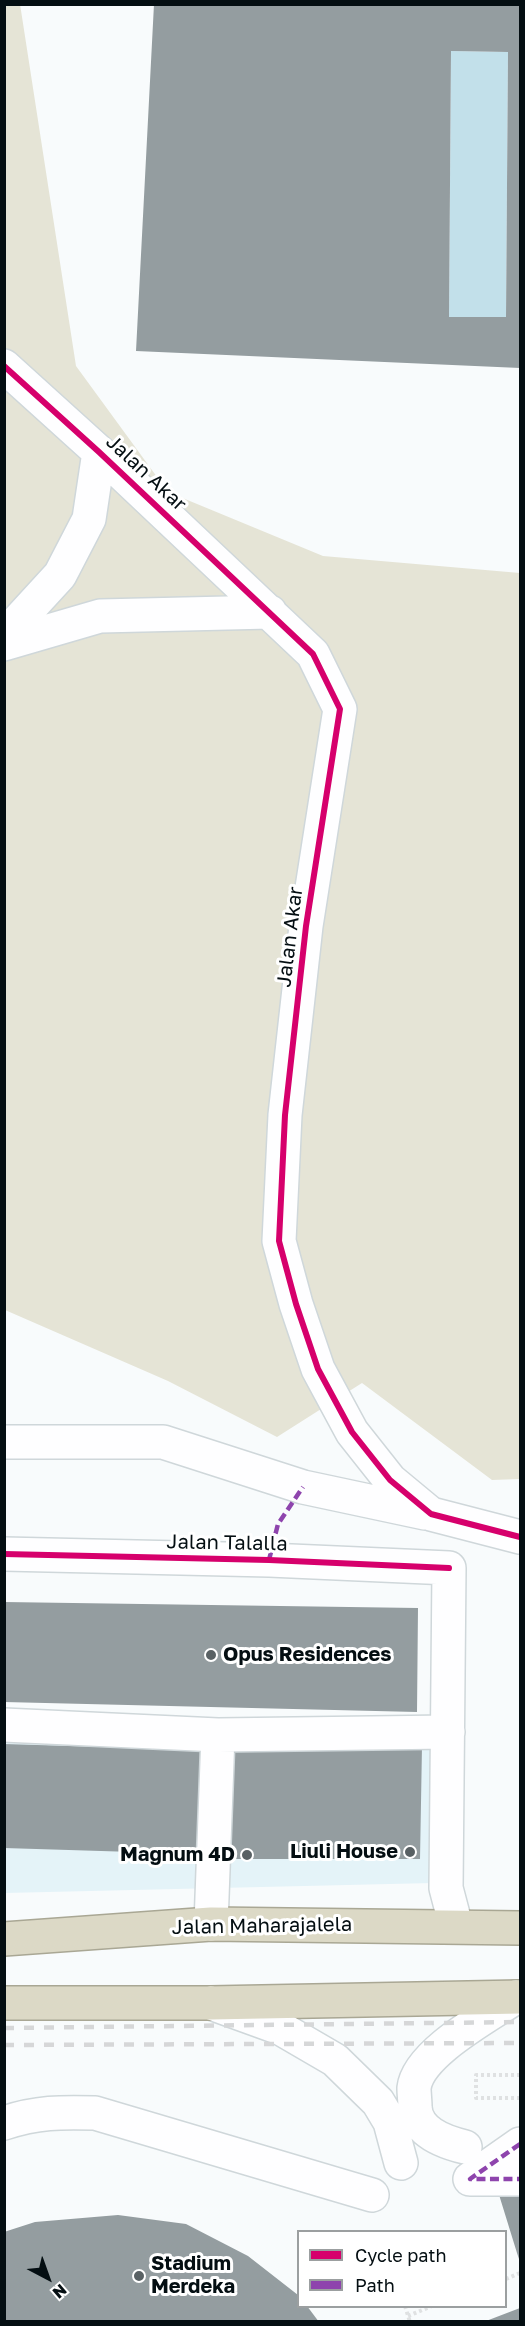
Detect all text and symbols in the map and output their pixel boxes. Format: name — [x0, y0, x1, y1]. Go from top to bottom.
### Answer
street label: Jalan Akar — [101, 430, 191, 516]
street label: Jalan Akar — [272, 885, 308, 989]
street label: Jalan Talalla — [166, 1530, 288, 1556]
place label: Opus Residences — [223, 1643, 392, 1667]
marker: Opus Residences — [204, 1648, 218, 1662]
place label: Liuli House — [290, 1840, 398, 1864]
place label: Magnum 4D — [120, 1843, 235, 1867]
marker: Liuli House — [403, 1845, 417, 1859]
marker: Magnum 4D — [240, 1848, 254, 1862]
street label: Jalan Maharajalela — [172, 1912, 352, 1940]
legend — [297, 2230, 507, 2308]
text: Cycle path — [355, 2244, 447, 2266]
north arrow — [18, 2248, 78, 2308]
place label: Stadium Merdeka — [151, 2252, 235, 2299]
marker: Stadium Merdeka — [132, 2269, 146, 2283]
text: Path — [355, 2274, 395, 2296]
text: N — [49, 2280, 71, 2303]

